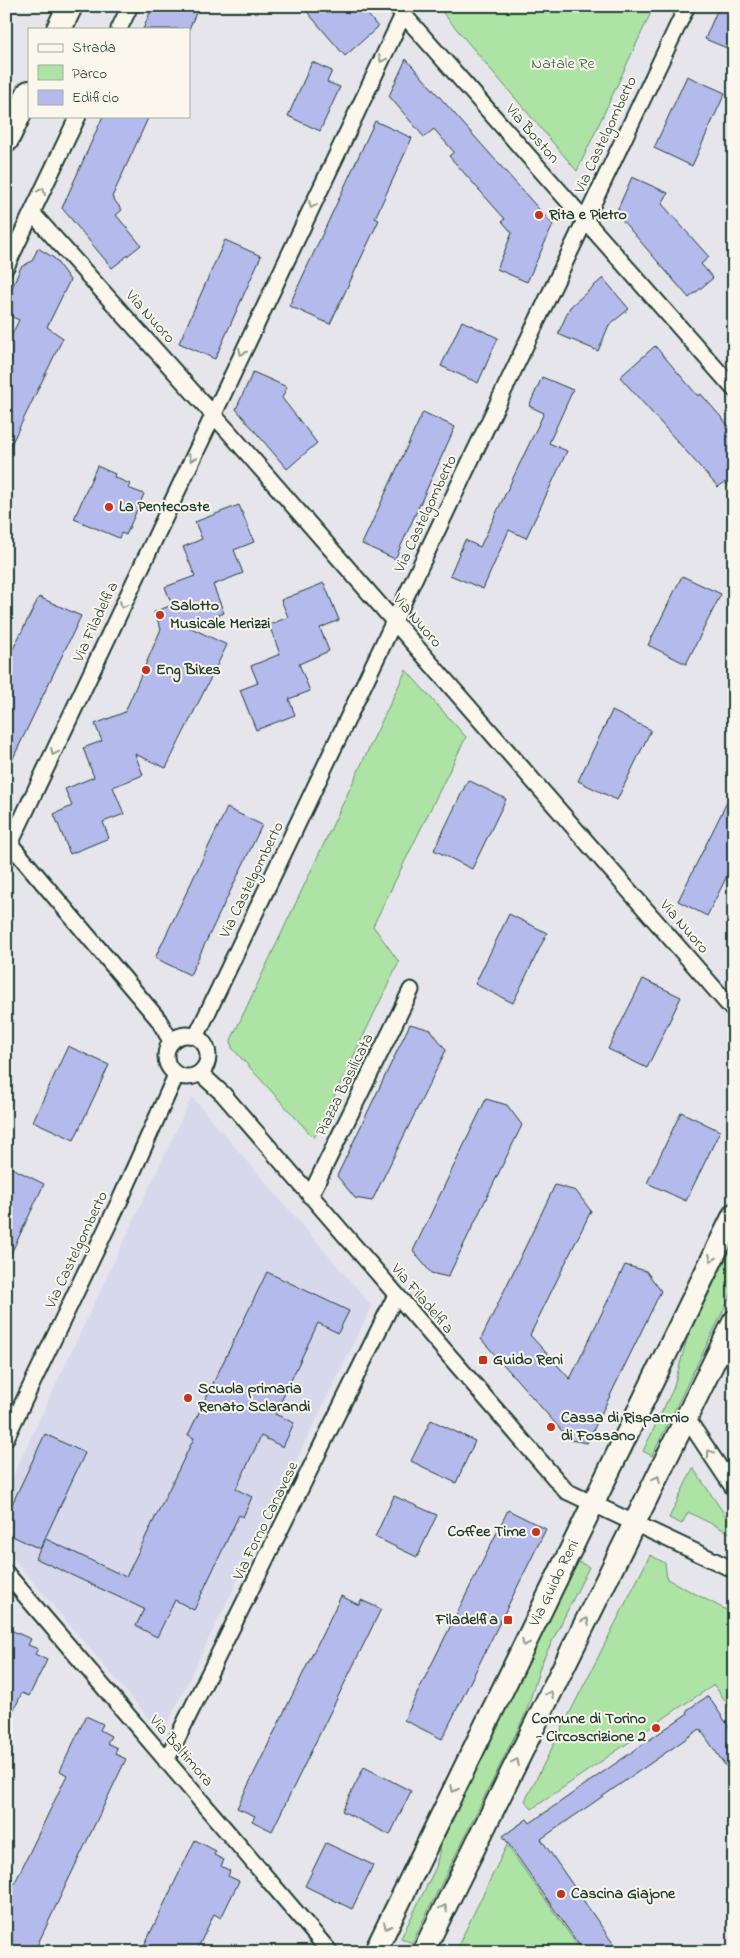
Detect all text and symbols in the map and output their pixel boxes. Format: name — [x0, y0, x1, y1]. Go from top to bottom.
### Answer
legend — [28, 28, 190, 118]
text: Strada — [72, 37, 116, 59]
park label: Natale Re — [531, 52, 595, 76]
one-way arrow — [378, 54, 388, 63]
text: Parco — [72, 63, 107, 85]
street label: Via Castelgomberto — [568, 72, 644, 198]
text: Edificio — [72, 87, 119, 109]
street label: Via Boston — [498, 98, 565, 169]
one-way arrow — [36, 188, 46, 197]
one-way arrow — [308, 200, 318, 209]
place label: Rita e Pietro — [548, 203, 627, 227]
marker: Rita e Pietro — [533, 209, 545, 221]
street label: Via Nuoro — [119, 284, 181, 349]
one-way arrow — [238, 347, 249, 356]
street label: Via Castelgomberto — [388, 451, 464, 577]
one-way arrow — [188, 453, 199, 462]
place label: La Pentecoste — [119, 495, 210, 519]
marker: La Pentecoste — [103, 501, 115, 513]
street label: Via Filadelfia — [66, 578, 125, 667]
street label: Via Nuoro — [386, 588, 447, 654]
place label: Salotto Musicale Merizzi — [170, 594, 271, 636]
one-way arrow — [119, 600, 129, 609]
marker: Salotto Musicale Merizzi — [154, 609, 166, 621]
place label: Eng Bikes — [156, 658, 221, 683]
marker: Eng Bikes — [140, 664, 152, 676]
one-way arrow — [50, 747, 60, 756]
street label: Via Castelgomberto — [213, 818, 291, 943]
street label: Via Nuoro — [653, 894, 714, 960]
street label: Piazza Basilicata — [310, 1030, 380, 1140]
street label: Via Castelgomberto — [39, 1187, 115, 1313]
one-way arrow — [708, 1253, 718, 1262]
street label: Via Filadelfia — [384, 1258, 459, 1339]
place label: Guido Reni — [493, 1348, 563, 1372]
marker: Guido Reni — [477, 1354, 489, 1366]
place label: Scuola primaria Renato Sclarandi — [197, 1377, 310, 1419]
marker: Scuola primaria Renato Sclarandi — [182, 1392, 194, 1404]
place label: Cassa di Risparmio di Fossano — [561, 1406, 689, 1448]
marker: Cassa di Risparmio di Fossano — [545, 1421, 557, 1433]
one-way arrow — [707, 1449, 716, 1459]
street label: Via Forno Canavese — [226, 1457, 305, 1585]
one-way arrow — [650, 1475, 661, 1484]
place label: Coffee Time — [447, 1520, 527, 1544]
marker: Coffee Time — [530, 1526, 542, 1538]
street label: Via Guido Reni — [523, 1536, 586, 1632]
place label: Filadelfia — [435, 1608, 498, 1632]
marker: Filadelfia — [502, 1614, 514, 1626]
one-way arrow — [579, 1617, 590, 1626]
one-way arrow — [521, 1637, 531, 1646]
one-way arrow — [544, 1690, 554, 1699]
place label: Comune di Torino - Circoscrizione 2 — [532, 1707, 646, 1749]
street label: Via Baltimora — [142, 1709, 219, 1792]
marker: Comune di Torino - Circoscrizione 2 — [650, 1722, 662, 1734]
one-way arrow — [510, 1758, 520, 1767]
one-way arrow — [450, 1783, 460, 1792]
place label: Cascina Giajone — [571, 1882, 676, 1906]
marker: Cascina Giajone — [555, 1888, 567, 1900]
one-way arrow — [438, 1904, 448, 1913]
one-way arrow — [383, 1921, 394, 1930]

